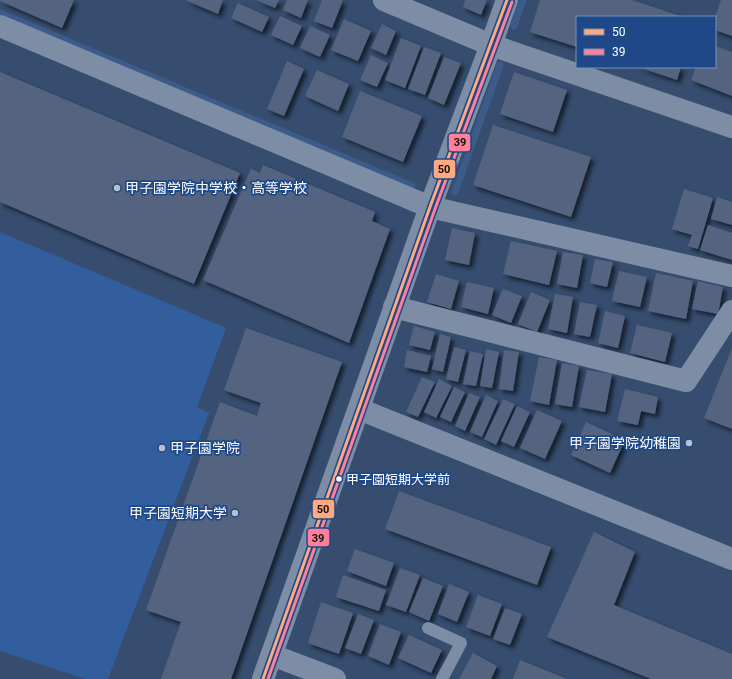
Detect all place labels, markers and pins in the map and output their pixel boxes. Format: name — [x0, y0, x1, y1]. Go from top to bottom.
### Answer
place label: 甲子園学院中学校・高等学校 — [125, 180, 307, 196]
marker: 甲子園学院中学校・高等学校 — [112, 183, 122, 193]
place label: 甲子園学院幼稚園 — [569, 435, 681, 451]
marker: 甲子園学院幼稚園 — [684, 438, 694, 448]
place label: 甲子園学院 — [170, 440, 240, 456]
marker: 甲子園学院 — [157, 443, 167, 453]
place label: 甲子園短期大学前 — [346, 472, 450, 487]
marker: 甲子園短期大学前 — [334, 474, 344, 484]
place label: 甲子園短期大学 — [129, 505, 227, 521]
marker: 甲子園短期大学 — [230, 508, 240, 518]

